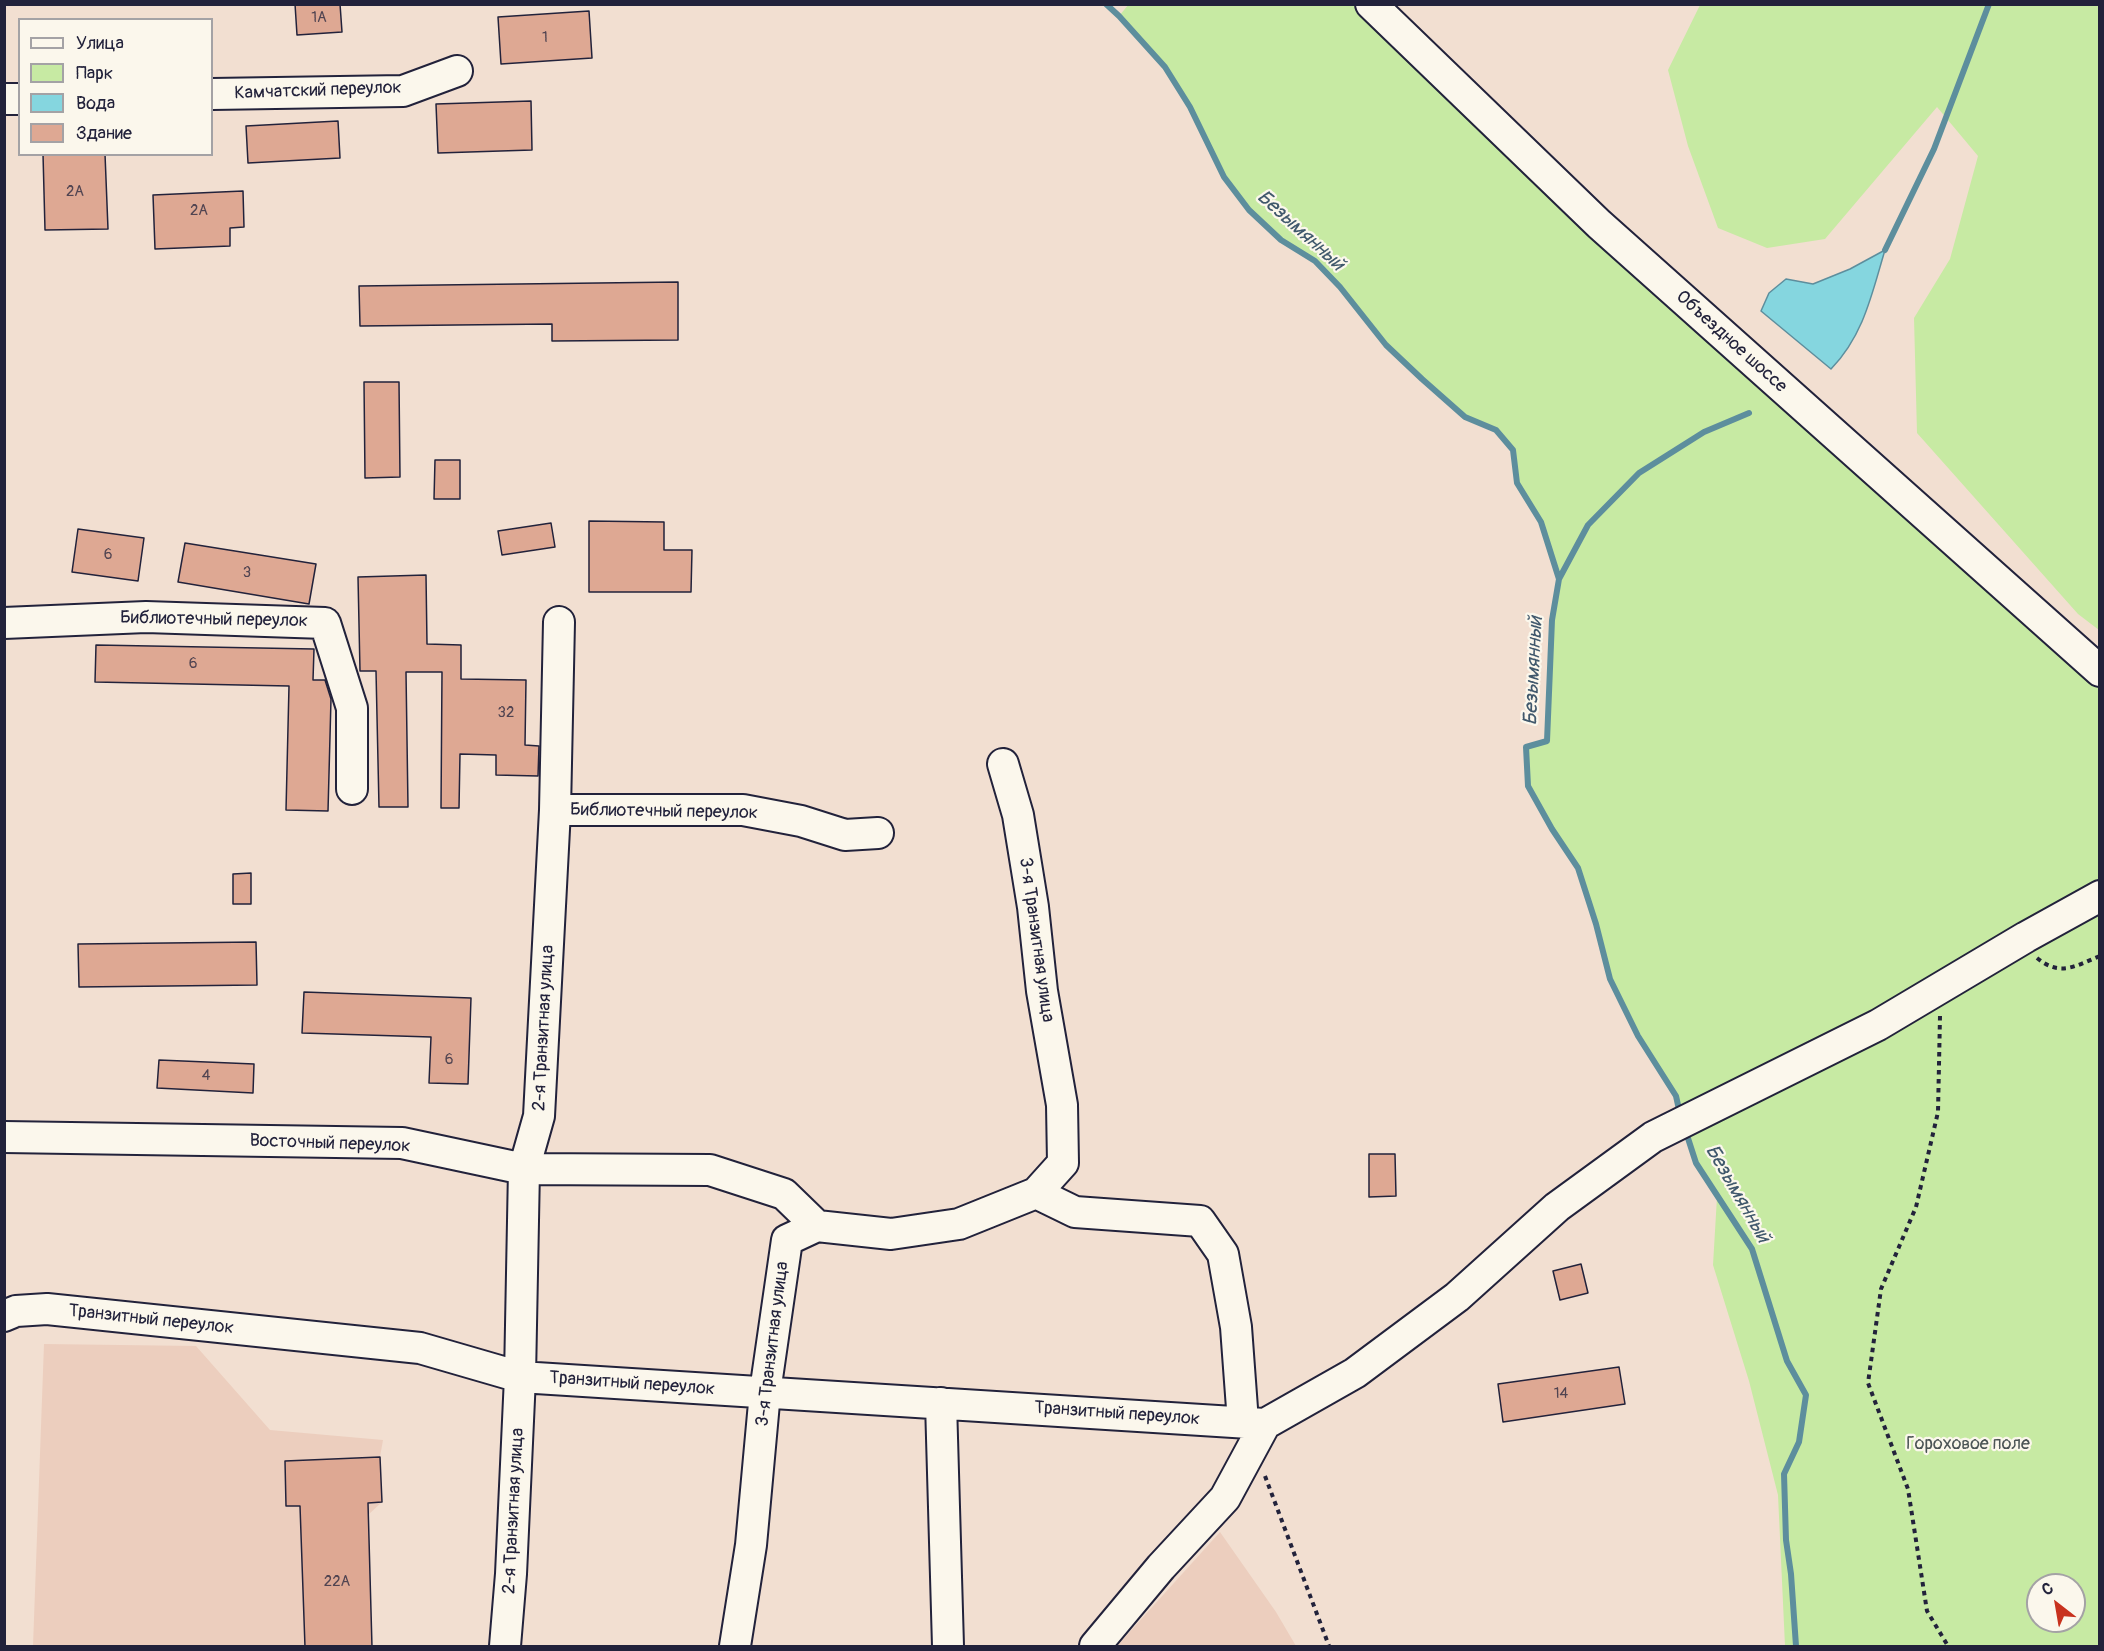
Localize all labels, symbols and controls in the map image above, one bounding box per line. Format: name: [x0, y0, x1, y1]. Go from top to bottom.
house number: 1А: [311, 9, 327, 27]
legend: [18, 18, 213, 156]
house number: 1: [542, 29, 548, 47]
text: Улица: [76, 32, 124, 55]
text: Парк: [76, 62, 113, 85]
street label: Камчатский переулок: [234, 77, 402, 105]
text: Вода: [76, 92, 115, 115]
text: Здание: [76, 122, 132, 145]
house number: 2А: [66, 183, 84, 201]
water label: Безымянный: [1251, 185, 1349, 277]
house number: 2А: [190, 202, 208, 220]
street label: Объездное шоссе: [1671, 286, 1791, 398]
house number: 6: [104, 546, 112, 564]
house number: 3: [243, 564, 251, 582]
street label: Библиотечный переулок: [120, 608, 308, 632]
water label: Безымянный: [1519, 616, 1549, 726]
house number: 6: [189, 655, 197, 673]
house number: 32: [498, 704, 514, 722]
street label: Библиотечный переулок: [570, 800, 758, 824]
street label: 3-я Транзитная улица: [1014, 856, 1058, 1024]
street label: 2-я Транзитная улица: [529, 944, 559, 1112]
house number: 6: [445, 1051, 453, 1069]
house number: 4: [202, 1067, 210, 1085]
street label: Восточный переулок: [249, 1130, 411, 1158]
water label: Безымянный: [1699, 1141, 1775, 1247]
street label: 3-я Транзитная улица: [752, 1260, 794, 1428]
street label: Транзитный переулок: [67, 1301, 235, 1339]
street label: Транзитный переулок: [548, 1367, 716, 1401]
house number: 14: [1554, 1385, 1568, 1403]
street label: Транзитный переулок: [1033, 1397, 1201, 1431]
street label: 2-я Транзитная улица: [499, 1427, 529, 1595]
park label: Гороховое поле: [1906, 1433, 2030, 1455]
house number: 22А: [324, 1573, 350, 1591]
north arrow: [2026, 1573, 2086, 1633]
text: С: [2038, 1578, 2057, 1600]

